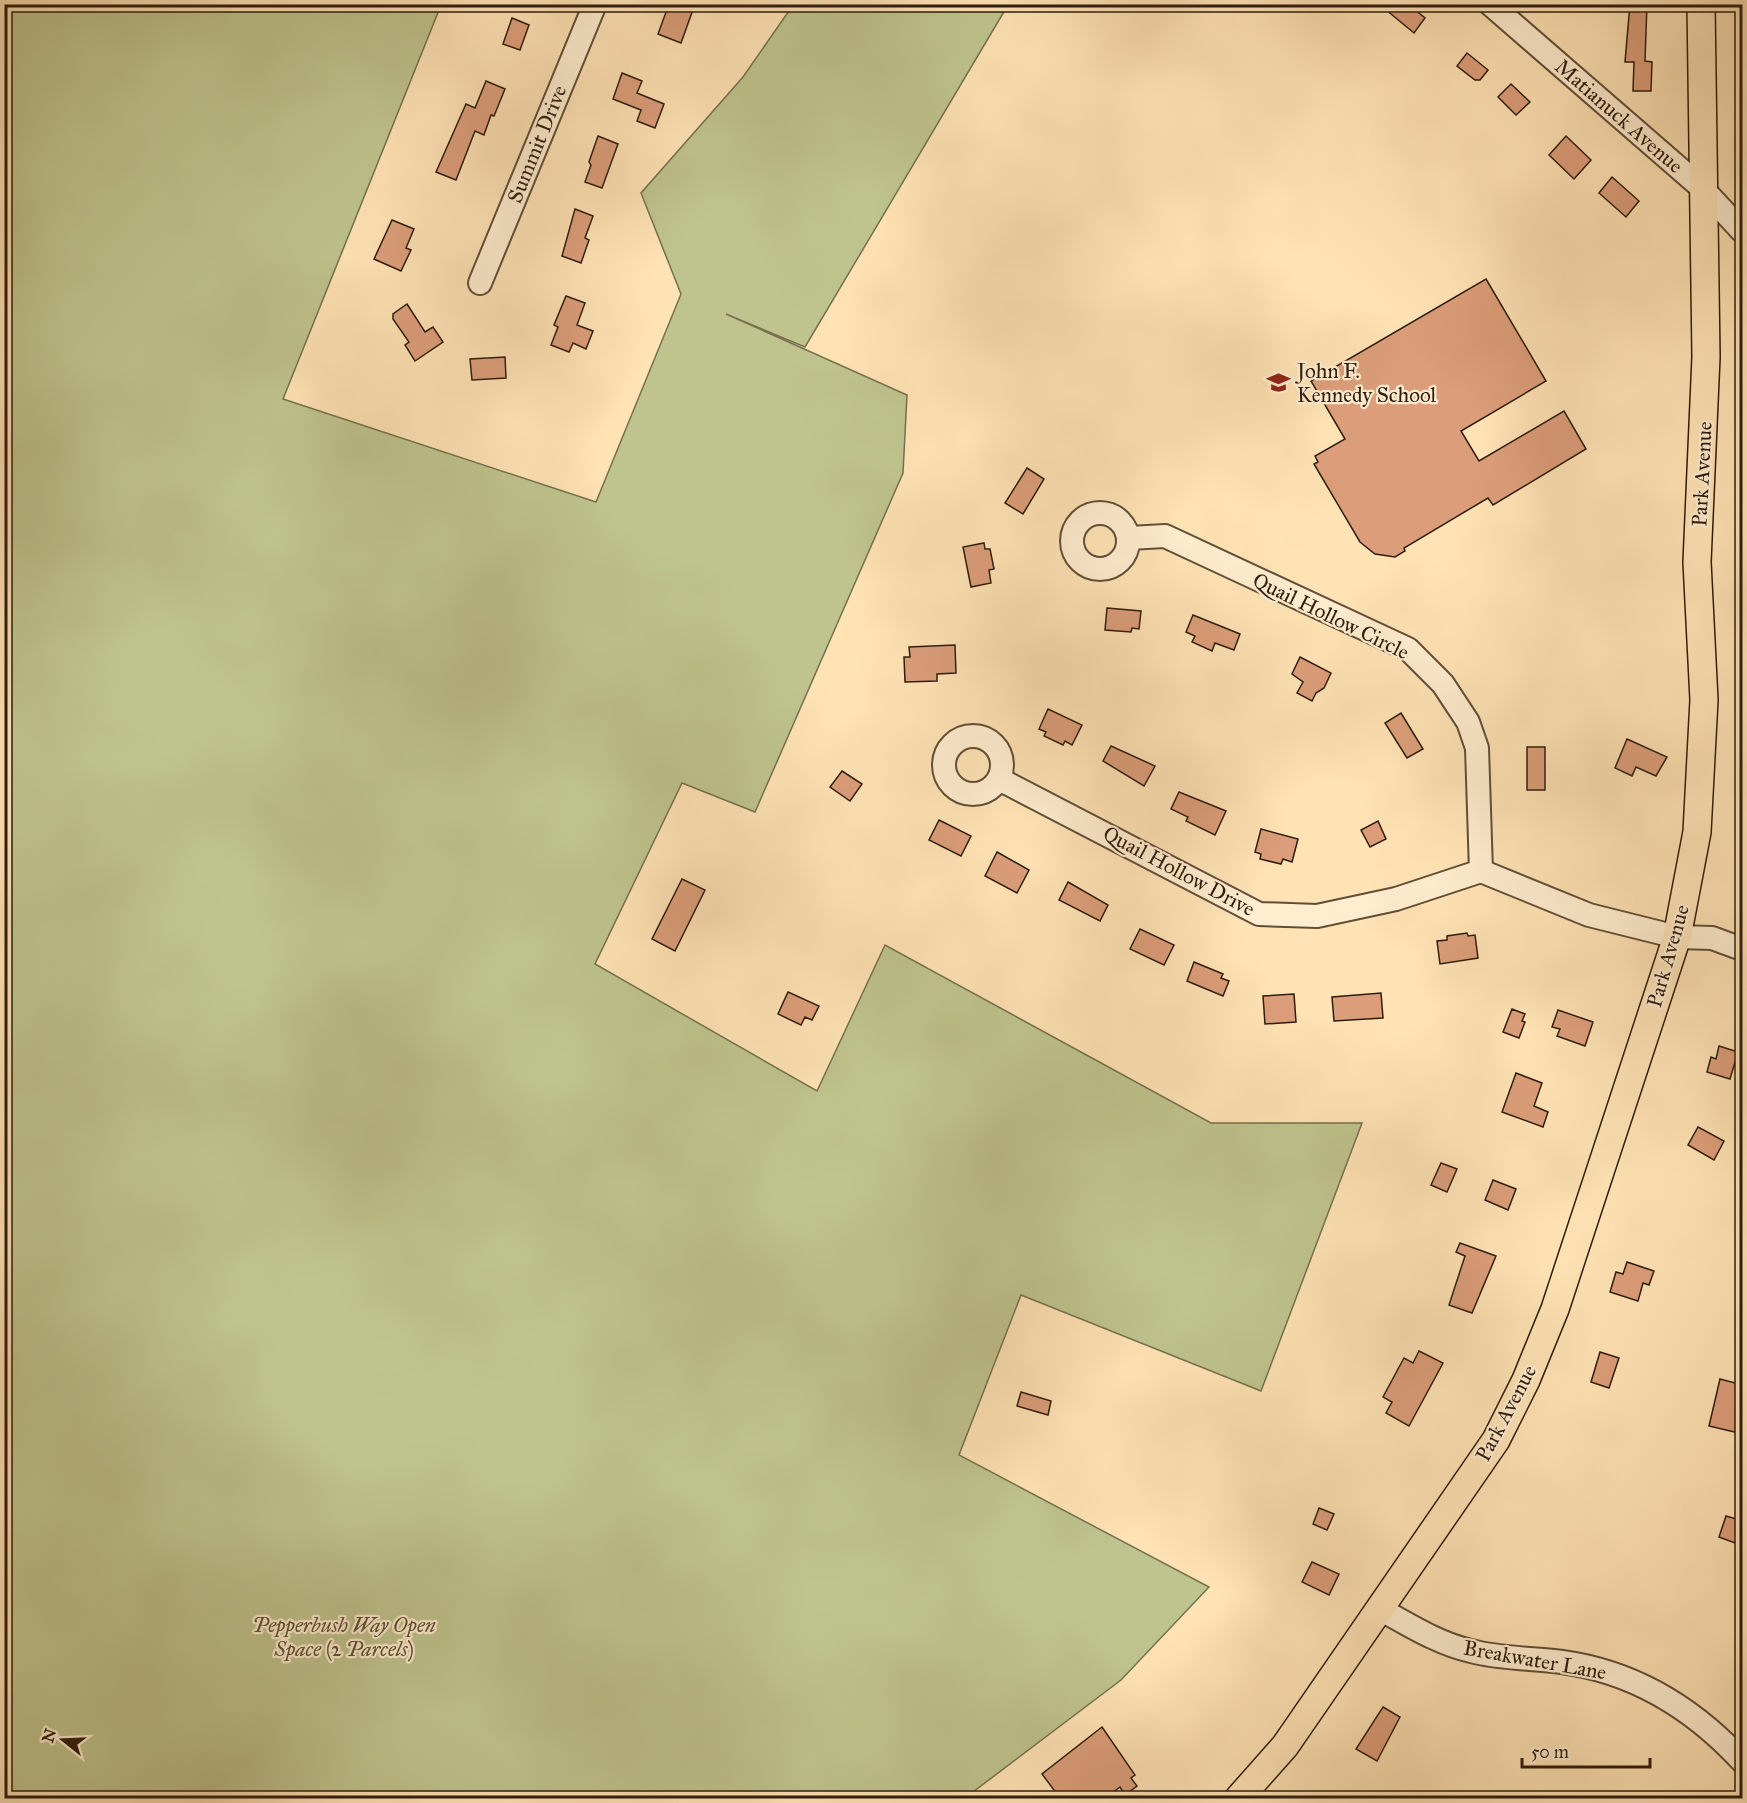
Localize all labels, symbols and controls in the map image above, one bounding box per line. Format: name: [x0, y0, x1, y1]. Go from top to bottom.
street label: Matianuck Avenue: [1550, 53, 1689, 179]
street label: Summit Drive: [502, 81, 573, 207]
place label: John F. Kennedy School: [1295, 358, 1437, 408]
school or university icon: John F. Kennedy School: [1266, 370, 1292, 396]
street label: Park Avenue: [1686, 420, 1718, 527]
street label: Quail Hollow Circle: [1249, 567, 1414, 665]
street label: Quail Hollow Drive: [1099, 820, 1260, 922]
street label: Park Avenue: [1641, 901, 1695, 1010]
street label: Park Avenue: [1470, 1360, 1542, 1466]
park label: Pepperbush Way Open Space (2 Parcels): [252, 1612, 436, 1662]
street label: Breakwater Lane: [1462, 1635, 1609, 1685]
north arrow: [33, 1710, 93, 1770]
text: N: [38, 1726, 60, 1745]
scale bar: [1522, 1731, 1650, 1769]
text: 50 m: [1531, 1741, 1569, 1763]

